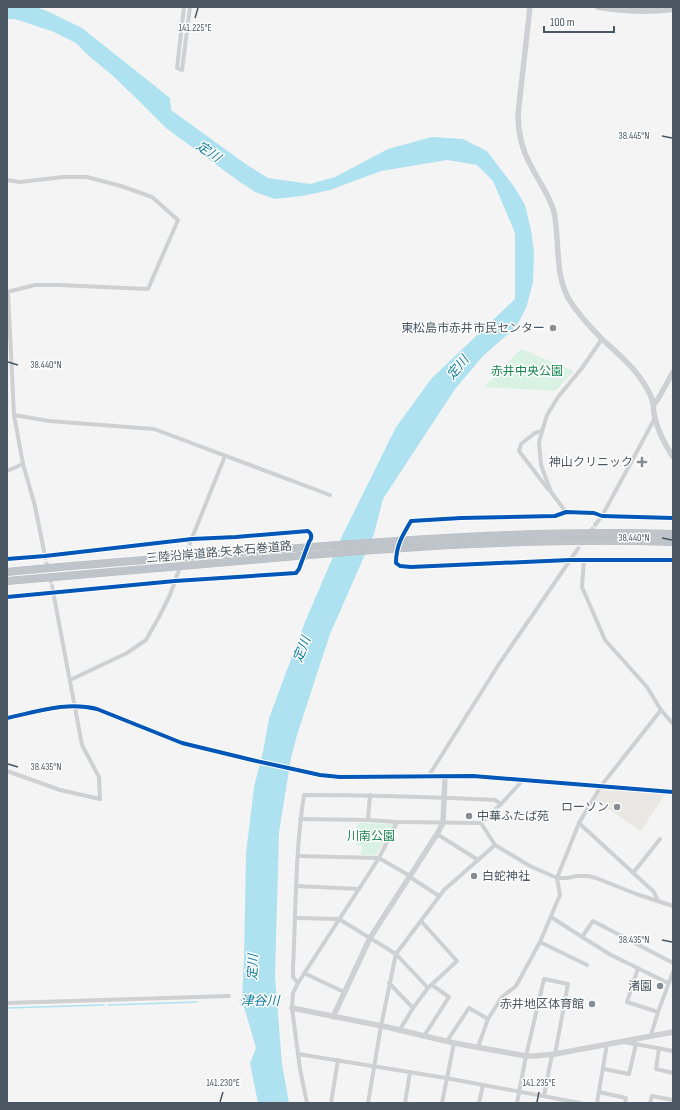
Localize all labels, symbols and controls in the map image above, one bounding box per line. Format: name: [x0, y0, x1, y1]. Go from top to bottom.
scale bar: [544, 8, 614, 34]
text: 100 m: [550, 15, 575, 30]
text: 141.225°E: [178, 22, 212, 34]
text: 38.445°N: [619, 130, 649, 142]
water label: 定川: [193, 138, 225, 167]
place label: 東松島市赤井市民センター: [401, 321, 545, 336]
marker: 東松島市赤井市民センター: [548, 323, 558, 333]
water label: 定川: [443, 351, 473, 383]
text: 38.440°N: [30, 359, 62, 371]
park label: 赤井中央公園: [491, 364, 563, 379]
place label: 神山クリニック: [549, 455, 633, 470]
marker: 神山クリニック: [636, 456, 648, 468]
text: 38.440°N: [618, 532, 650, 544]
street label: 三陸沿岸道路;矢本石巻道路: [145, 539, 293, 566]
water label: 定川: [290, 632, 315, 664]
text: 38.435°N: [31, 761, 61, 773]
place label: ローソン: [561, 800, 609, 815]
marker: ローソン: [612, 802, 622, 812]
place label: 中華ふたば苑: [477, 809, 549, 824]
marker: 中華ふたば苑: [464, 811, 474, 821]
park label: 川南公園: [347, 829, 395, 844]
place label: 白蛇神社: [482, 869, 530, 884]
marker: 白蛇神社: [469, 871, 479, 881]
text: 38.435°N: [619, 934, 649, 946]
water label: 定川: [245, 952, 262, 980]
place label: 渚園: [628, 979, 652, 994]
marker: 渚園: [655, 981, 665, 991]
water label: 津谷川: [240, 993, 281, 1009]
place label: 赤井地区体育館: [500, 997, 584, 1012]
marker: 赤井地区体育館: [587, 999, 597, 1009]
text: 141.230°E: [206, 1077, 240, 1089]
text: 141.235°E: [522, 1077, 556, 1089]

